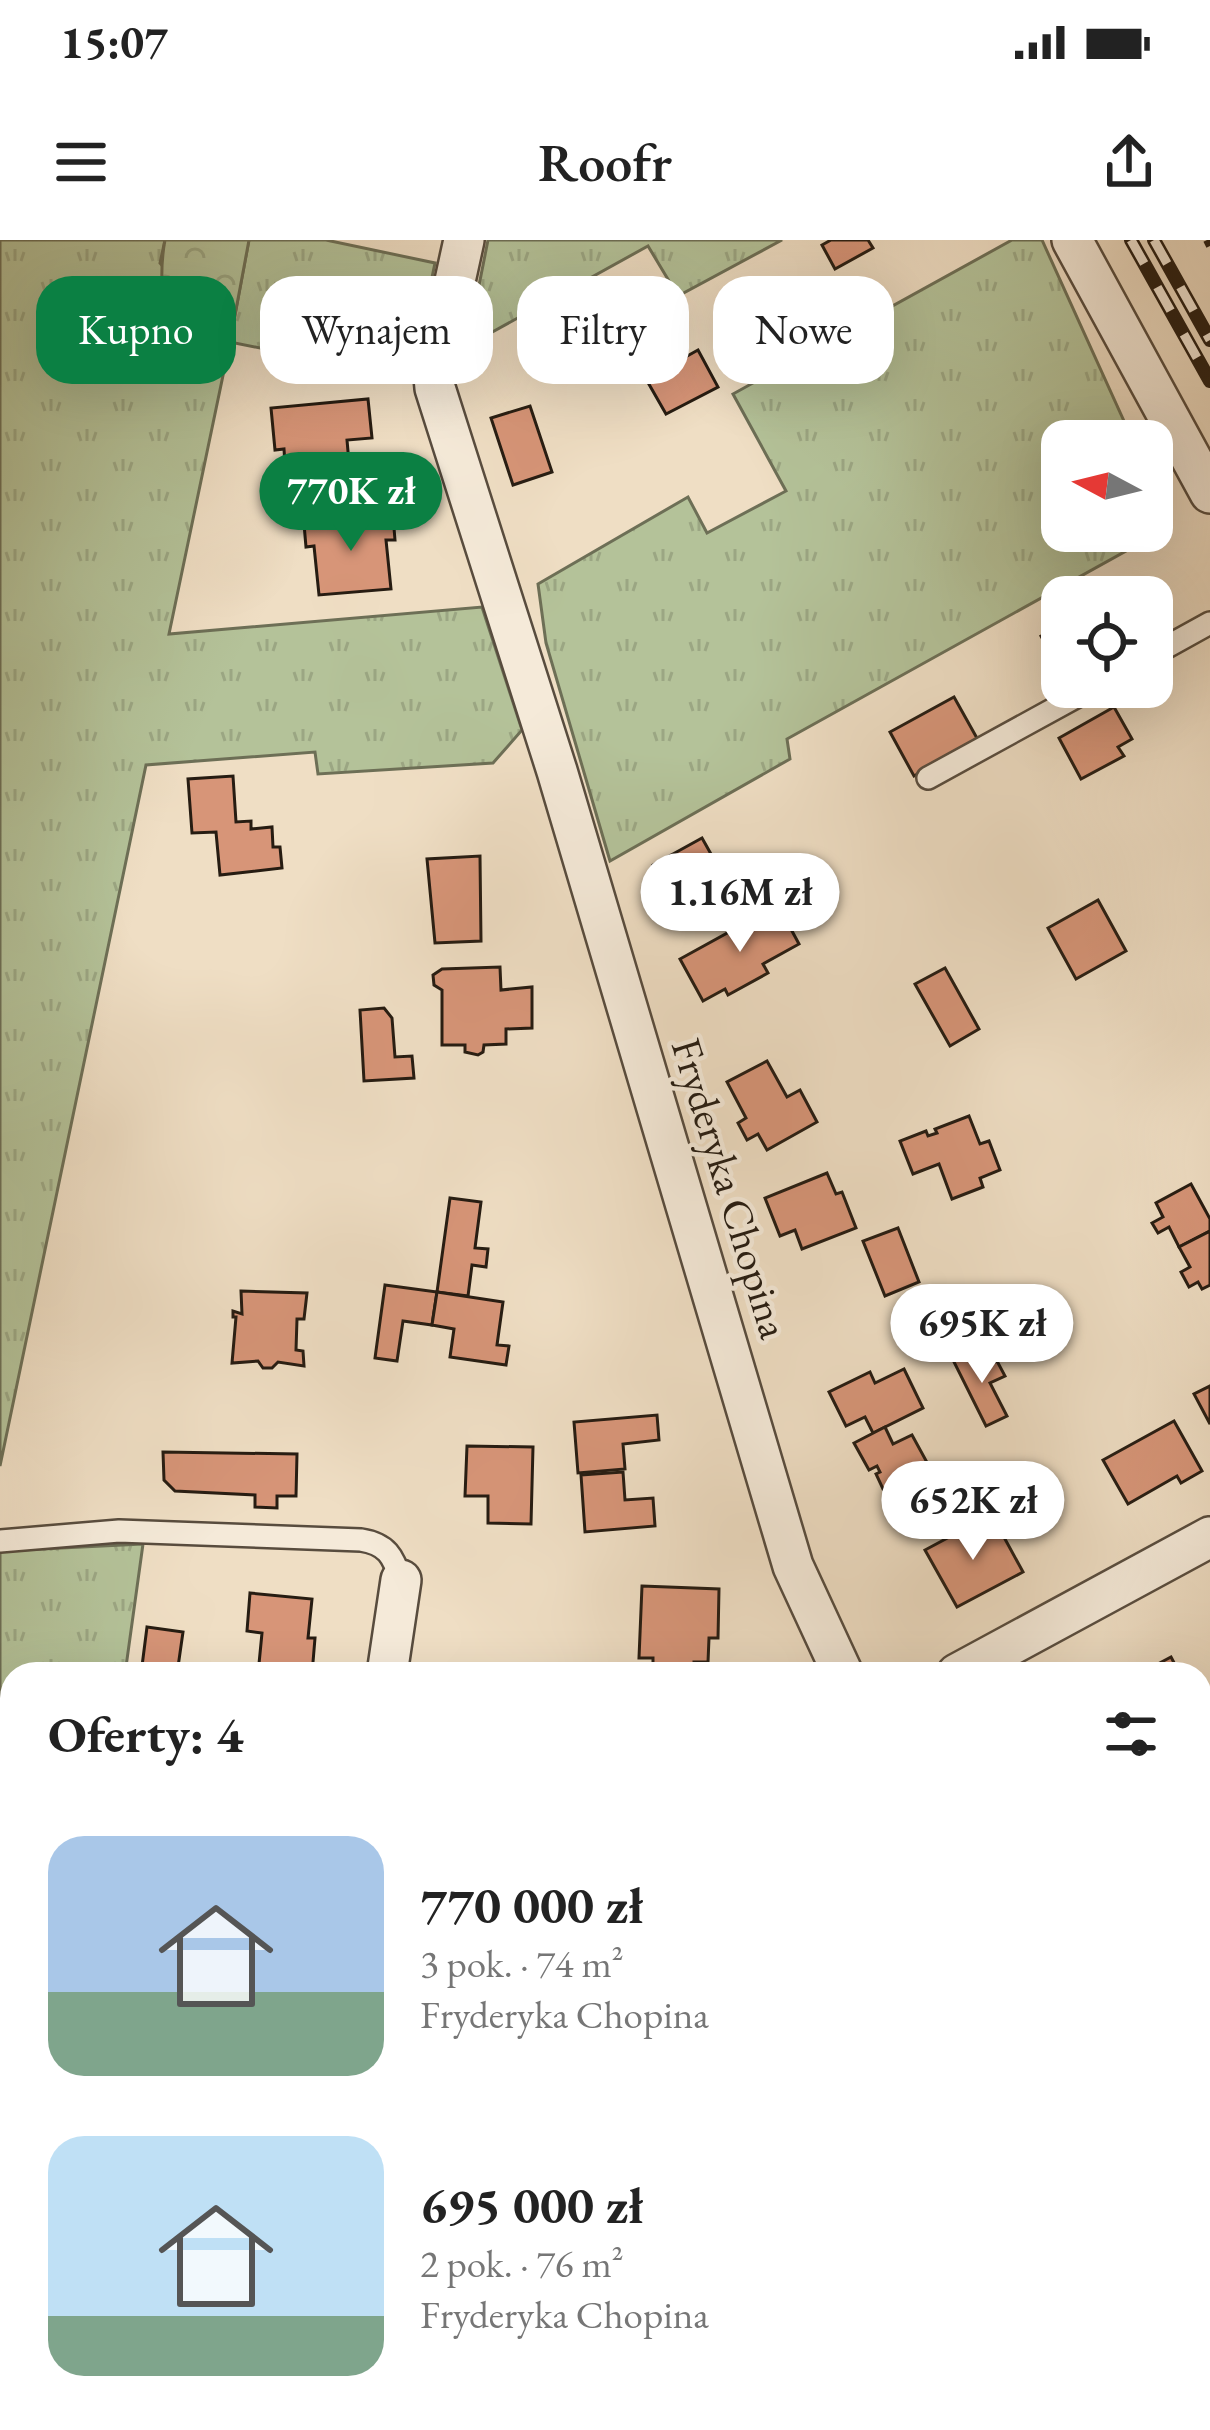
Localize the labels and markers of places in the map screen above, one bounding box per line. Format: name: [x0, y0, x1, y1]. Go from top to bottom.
pin: 770K zł: [240, 452, 462, 554]
pin: 1.16M zł: [616, 853, 864, 955]
pin: 695K zł: [871, 1284, 1093, 1386]
pin: 652K zł: [862, 1461, 1084, 1563]

